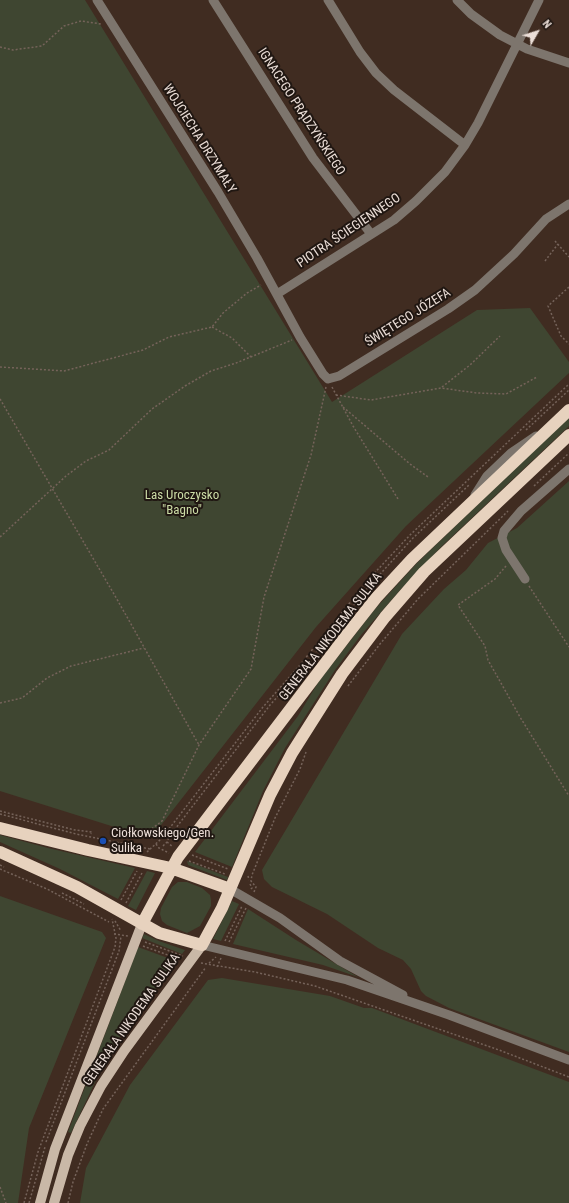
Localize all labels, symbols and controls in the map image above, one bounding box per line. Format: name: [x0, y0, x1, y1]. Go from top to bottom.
north arrow: [517, 12, 557, 52]
text: N: [540, 17, 554, 31]
street label: IGNACEGO PRĄDZYŃSKIEGO: [254, 46, 348, 178]
street label: WOJCIECHA DRZYMAŁY: [159, 82, 239, 196]
street label: PIOTRA ŚCIEGIENNEGO: [294, 191, 404, 271]
street label: ŚWIĘTEGO JÓZEFA: [362, 285, 454, 351]
park label: Las Uroczysko "Bagno": [145, 488, 219, 519]
street label: GENERAŁA NIKODEMA SULIKA: [276, 570, 386, 704]
place label: Ciołkowskiego/Gen. Sulika: [111, 826, 214, 857]
marker: Ciołkowskiego/Gen. Sulika: [98, 836, 108, 846]
street label: GENERAŁA NIKODEMA SULIKA: [80, 951, 184, 1089]

